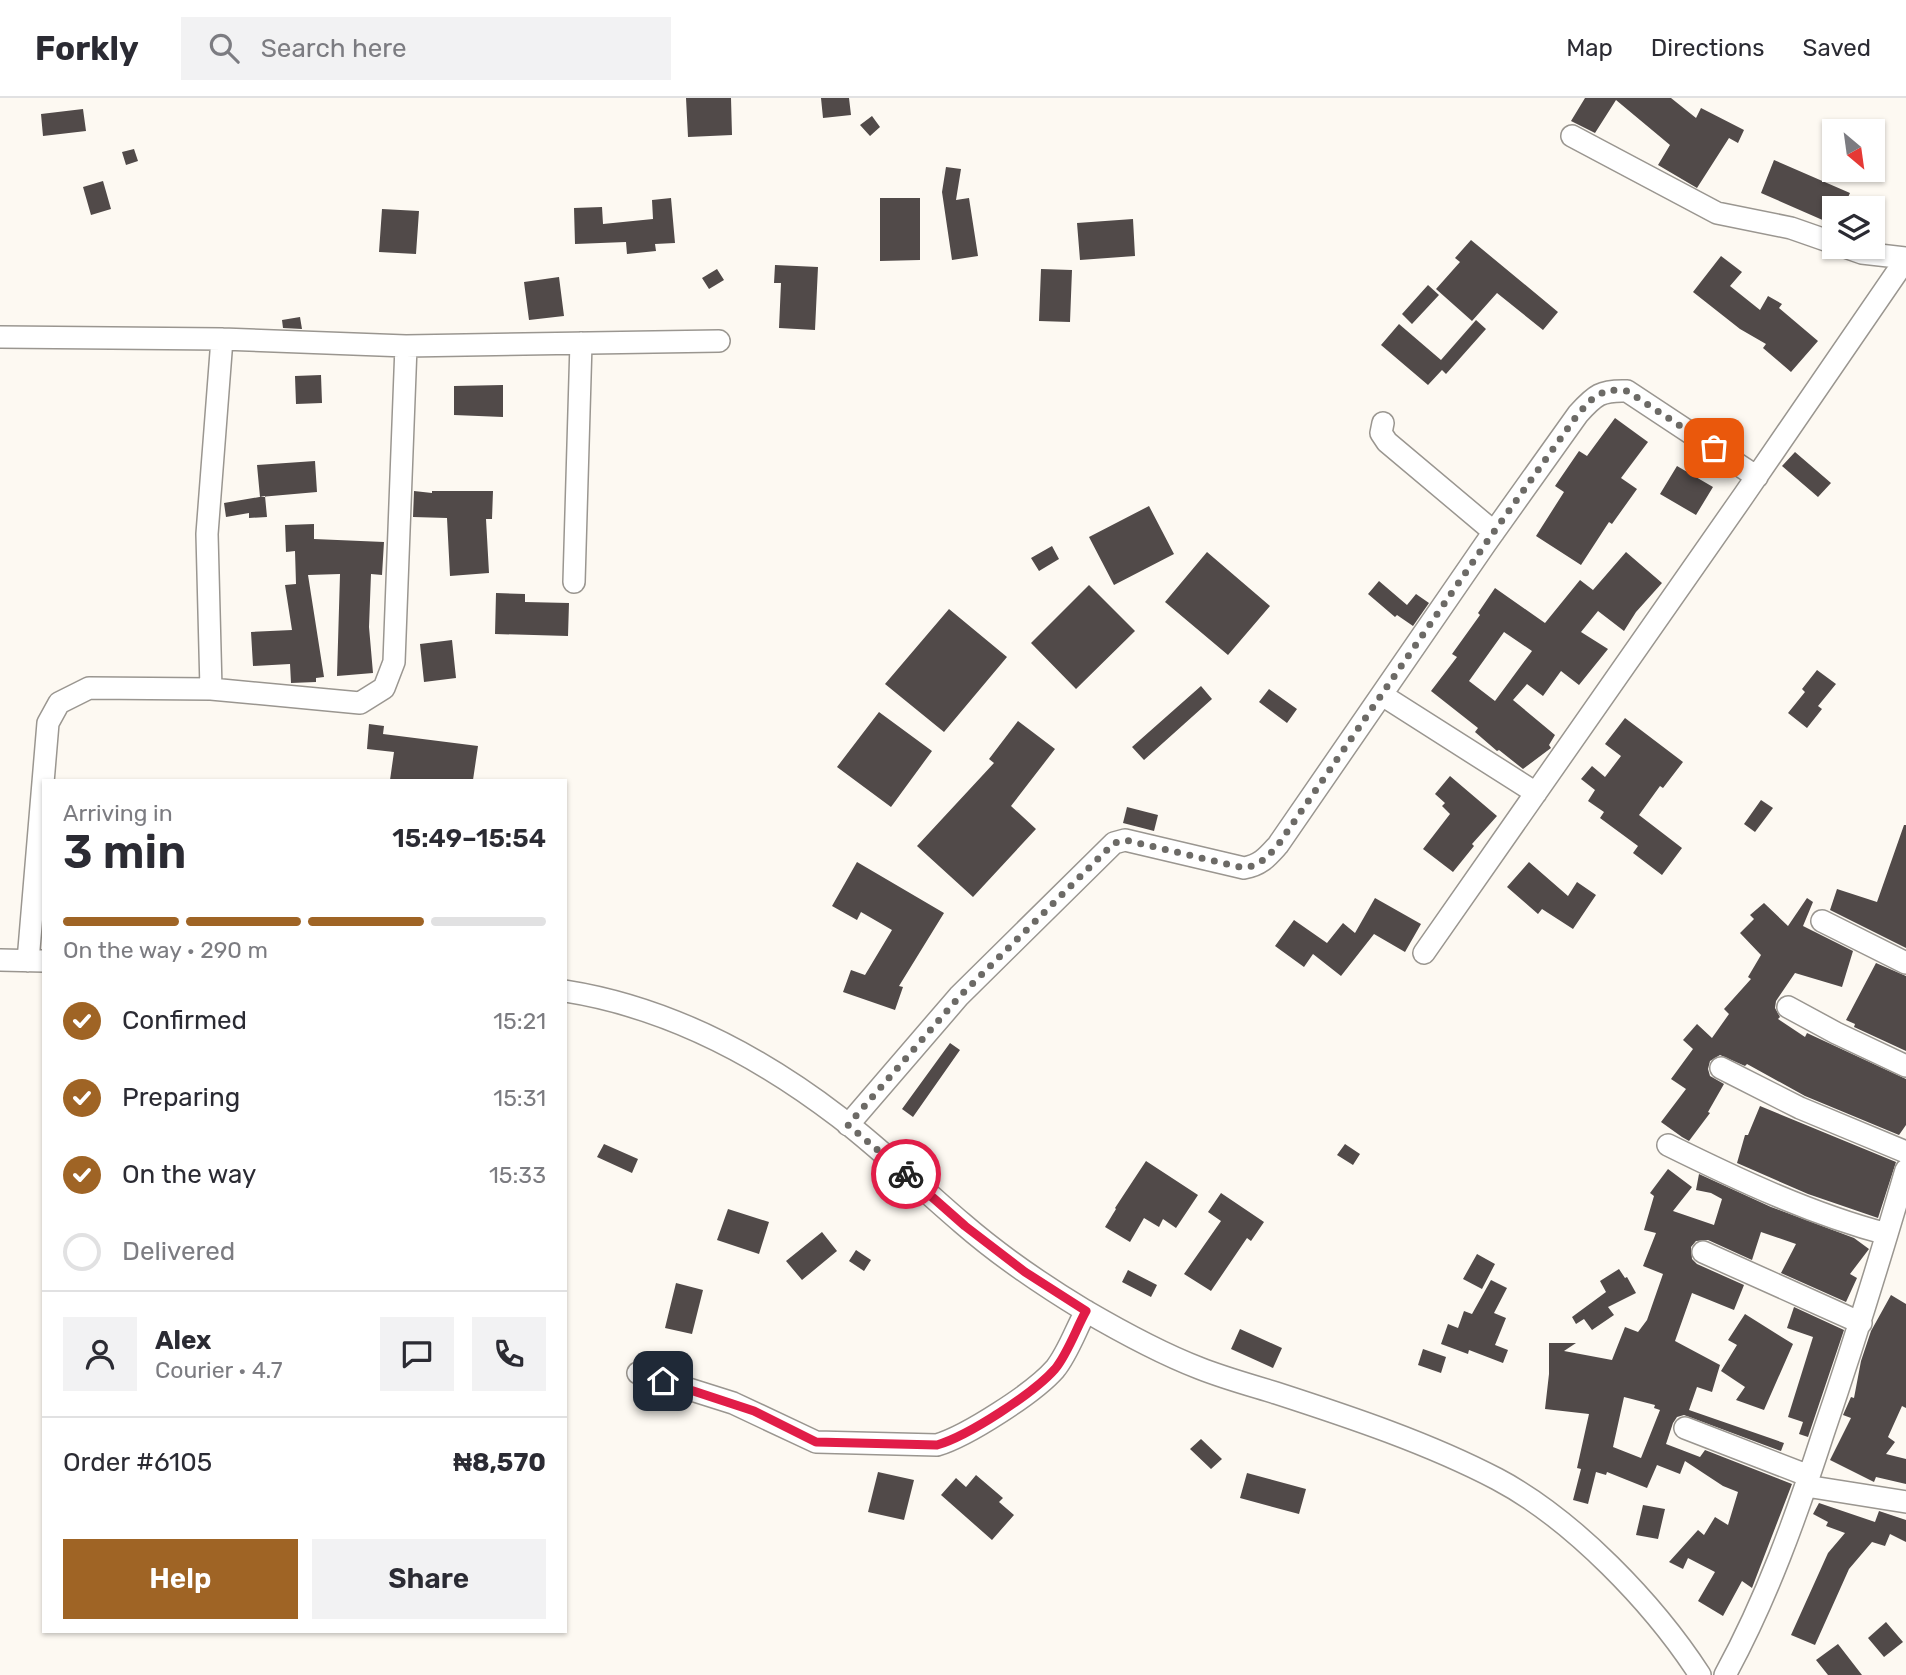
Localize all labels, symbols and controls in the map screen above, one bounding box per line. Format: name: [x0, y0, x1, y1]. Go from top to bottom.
search box: [181, 17, 671, 80]
text: Forkly: [35, 29, 139, 68]
icon: search: [205, 29, 243, 67]
text: Search here: [261, 33, 407, 64]
text: Map: [1566, 34, 1613, 62]
text: Directions: [1651, 34, 1764, 62]
text: Saved: [1802, 34, 1871, 62]
north arrow: [1822, 119, 1885, 182]
map controls: [1822, 119, 1885, 259]
button: layers: [1822, 196, 1885, 259]
pin: [1684, 418, 1744, 478]
icon: bag: [1695, 429, 1733, 467]
text: Arriving in: [63, 799, 173, 827]
text: 15:49–15:54: [392, 823, 546, 854]
text: 3 min: [63, 825, 186, 880]
text: On the way · 290 m: [63, 936, 268, 964]
icon: check: [63, 1002, 101, 1040]
text: Confirmed: [122, 1005, 247, 1036]
text: 15:21: [493, 1007, 546, 1035]
icon: check: [63, 1079, 101, 1117]
text: Preparing: [122, 1082, 240, 1113]
text: 15:31: [493, 1084, 546, 1112]
courier: [871, 1139, 941, 1209]
icon: bike: [887, 1155, 925, 1193]
icon: check: [63, 1156, 101, 1194]
text: On the way: [122, 1159, 256, 1190]
text: 15:33: [489, 1161, 546, 1189]
text: Delivered: [122, 1236, 235, 1267]
button: person: [63, 1317, 137, 1391]
button: chat: [380, 1317, 454, 1391]
button: phone: [472, 1317, 546, 1391]
text: Alex: [155, 1325, 211, 1356]
pin: [633, 1351, 693, 1411]
text: Courier · 4.7: [155, 1356, 282, 1384]
icon: home: [644, 1362, 682, 1400]
text: Order #6105: [63, 1447, 212, 1478]
text: ₦8,570: [453, 1447, 546, 1478]
button: Help: [63, 1539, 298, 1619]
button: Share: [312, 1539, 546, 1619]

